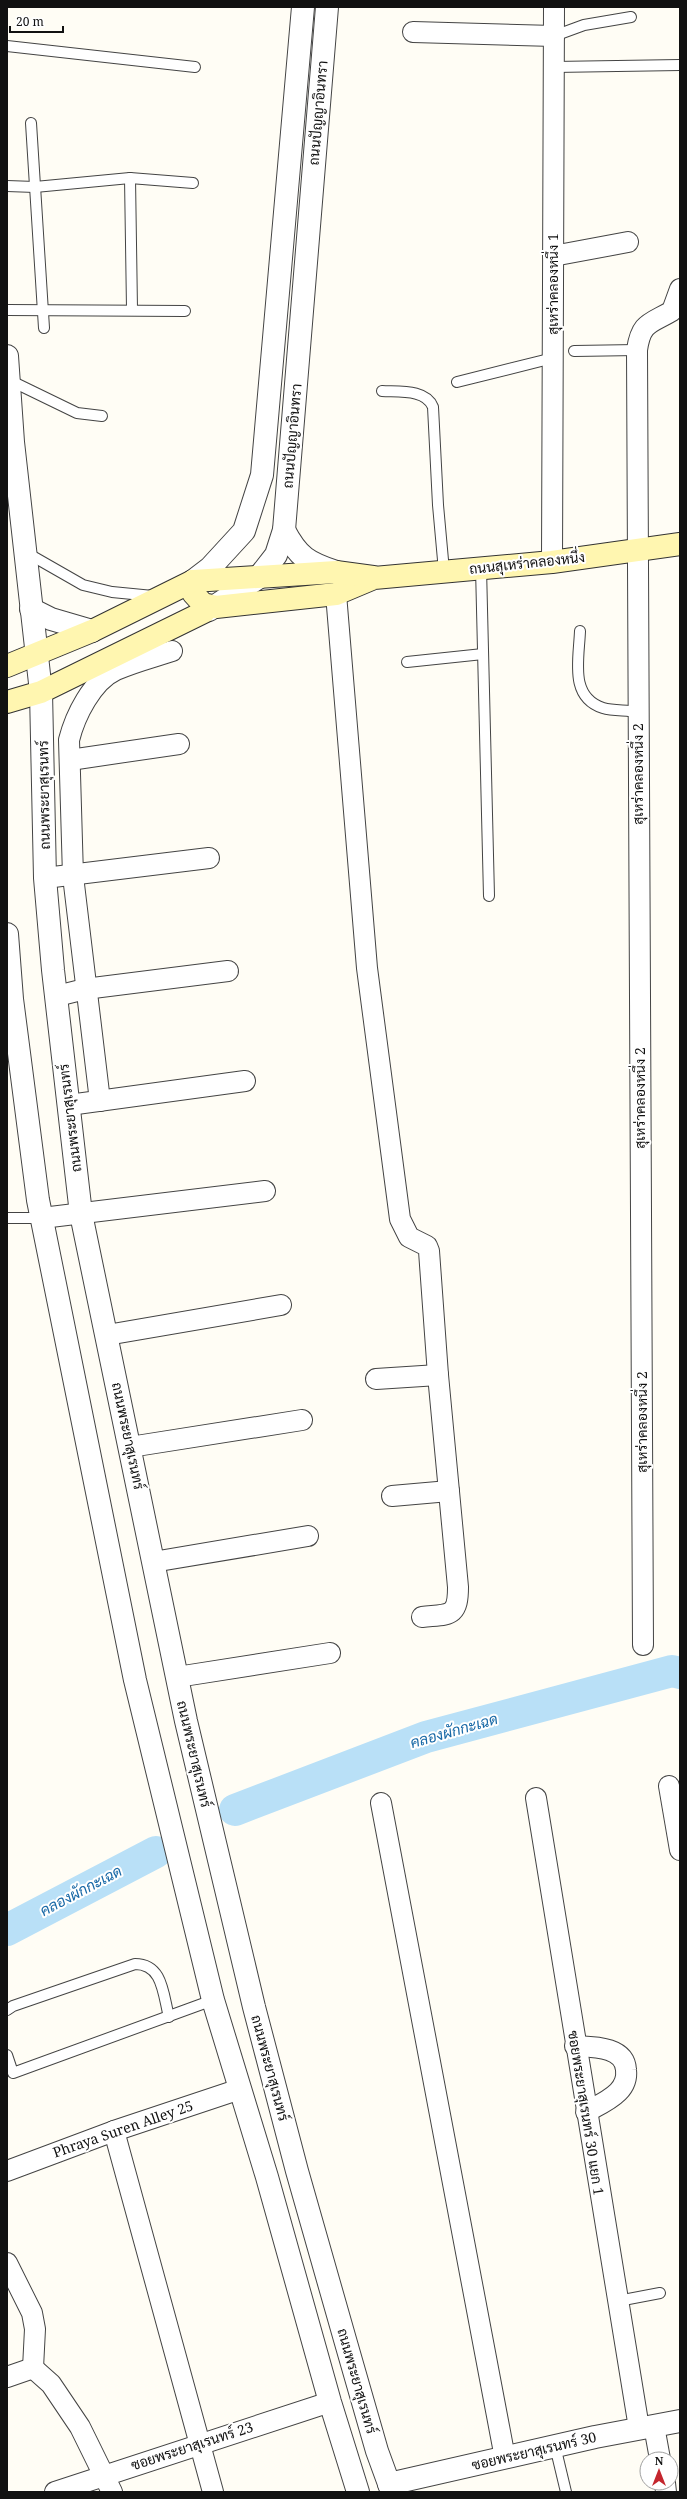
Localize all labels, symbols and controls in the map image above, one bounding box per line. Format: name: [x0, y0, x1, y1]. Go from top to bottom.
scale bar: [10, 8, 63, 34]
text: 20 m: [16, 13, 44, 30]
street label: ถนนปัญญาอินทรา: [303, 60, 332, 166]
street label: สุเหร่าคลองหนึ่ง 1: [541, 233, 563, 335]
street label: ถนนปัญญาอินทรา: [277, 383, 306, 489]
street label: ถนนสุเหร่าคลองหนึ่ง: [468, 545, 586, 579]
street label: สุเหร่าคลองหนึ่ง 2: [626, 723, 648, 825]
street label: ถนนพระยาสุเรนทร์: [33, 740, 55, 850]
street label: สุเหร่าคลองหนึ่ง 2: [628, 1047, 650, 1149]
street label: ถนนพระยาสุเรนทร์: [53, 1062, 87, 1173]
street label: สุเหร่าคลองหนึ่ง 2: [630, 1371, 652, 1473]
street label: ถนนพระยาสุเรนทร์: [107, 1380, 149, 1492]
street label: ถนนพระยาสุเรนทร์: [172, 1699, 216, 1810]
water label: คลองผักกะเฉด: [408, 1708, 500, 1752]
water label: คลองผักกะเฉด: [36, 1860, 125, 1920]
street label: ถนนพระยาสุเรนทร์: [246, 2013, 294, 2124]
street label: ซอยพระยาสุเรนทร์ 30 แยก 1: [563, 2029, 609, 2197]
street label: Phraya Suren Alley 25: [50, 2096, 196, 2161]
street label: ถนนพระยาสุเรนทร์: [332, 2326, 382, 2436]
street label: ซอยพระยาสุเรนทร์ 23: [128, 2417, 256, 2475]
street label: ซอยพระยาสุเรนทร์ 30: [470, 2427, 598, 2475]
north arrow: [639, 2451, 679, 2491]
text: N: [655, 2453, 664, 2468]

